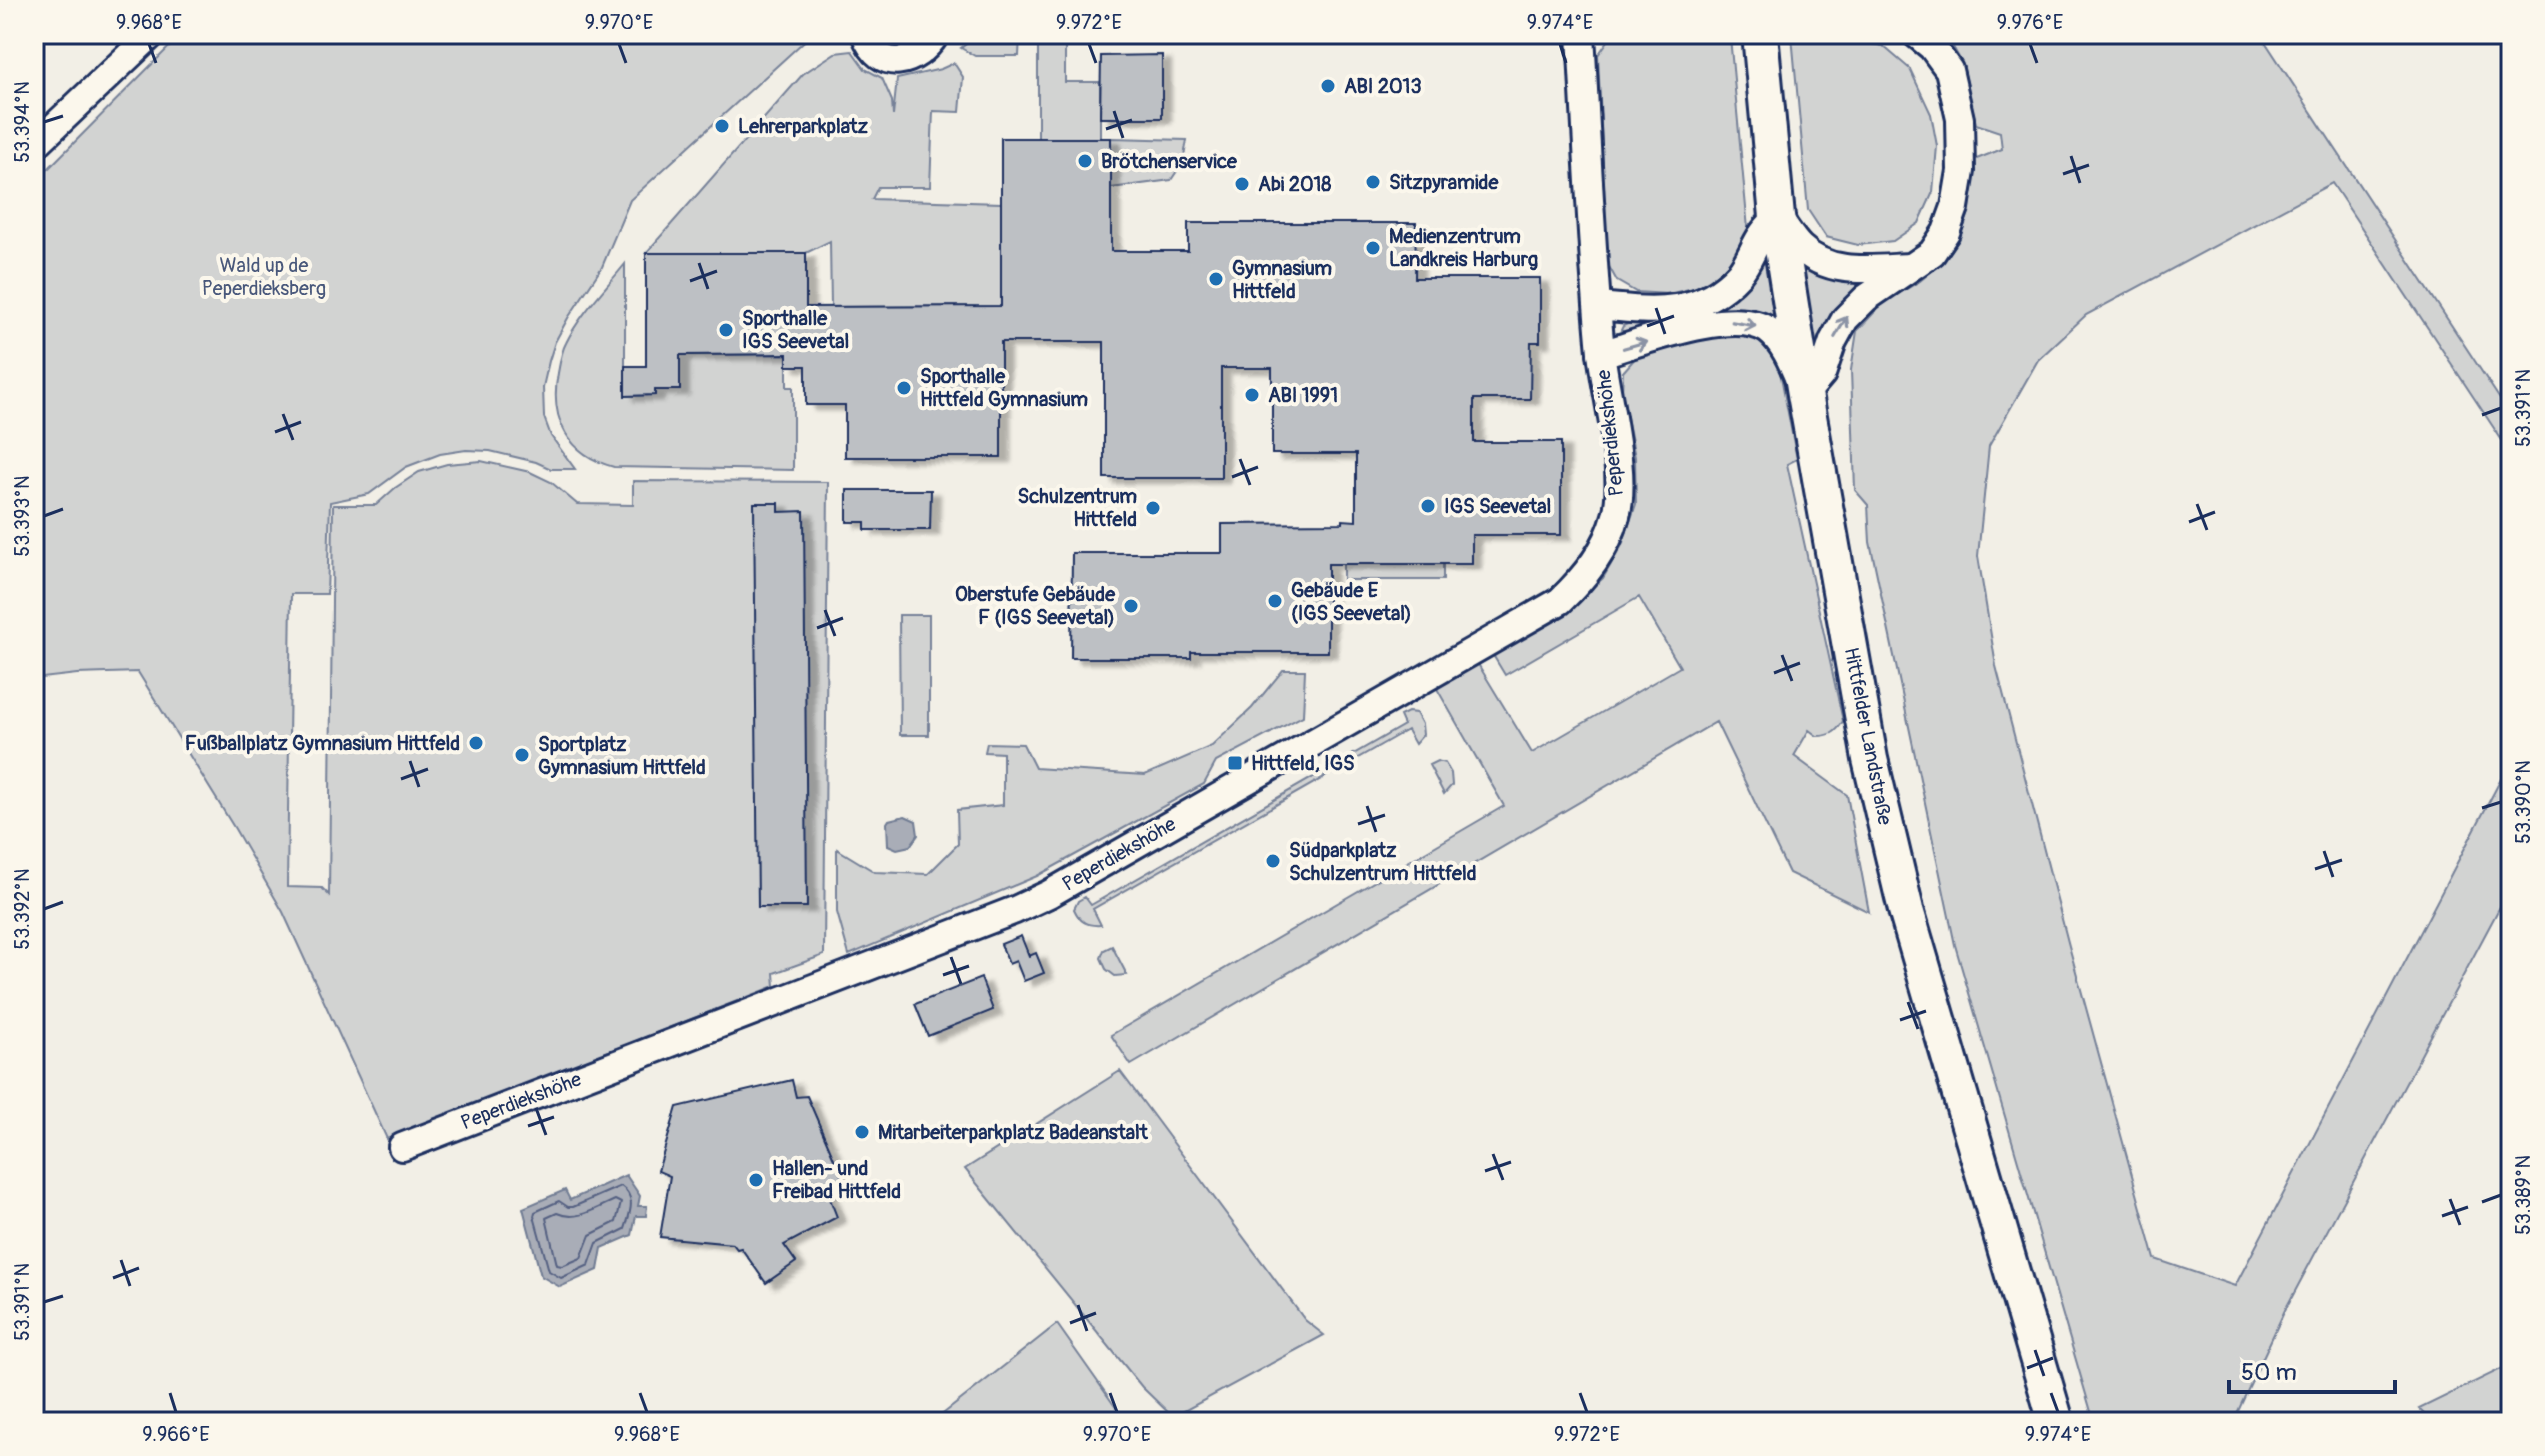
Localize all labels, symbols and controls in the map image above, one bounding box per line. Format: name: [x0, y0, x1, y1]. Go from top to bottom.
text: 9.968°E: [116, 10, 182, 35]
text: 9.970°E: [585, 10, 653, 35]
text: 9.972°E: [1056, 10, 1122, 35]
text: 9.974°E: [1527, 10, 1593, 35]
text: 9.976°E: [1997, 10, 2063, 35]
place label: ABI 2013: [1344, 74, 1422, 99]
marker: ABI 2013: [1319, 77, 1337, 95]
text: 53.394°N: [10, 81, 35, 163]
place label: Lehrerparkplatz: [738, 114, 868, 139]
marker: Lehrerparkplatz: [713, 117, 731, 135]
place label: Brötchenservice: [1101, 149, 1238, 174]
marker: Brötchenservice: [1076, 152, 1094, 170]
place label: Sitzpyramide: [1389, 170, 1499, 195]
place label: Abi 2018: [1258, 172, 1331, 197]
marker: Sitzpyramide: [1364, 173, 1382, 191]
marker: Abi 2018: [1233, 175, 1251, 193]
place label: Medienzentrum Landkreis Harburg: [1389, 224, 1538, 272]
marker: Medienzentrum Landkreis Harburg: [1364, 239, 1382, 257]
park label: Wald up de Peperdieksberg: [202, 253, 326, 301]
place label: Gymnasium Hittfeld: [1232, 256, 1332, 304]
marker: Gymnasium Hittfeld: [1207, 270, 1225, 288]
place label: Sporthalle IGS Seevetal: [742, 306, 849, 354]
one-way arrow: [1834, 316, 1850, 339]
one-way arrow: [1730, 318, 1756, 333]
marker: Sporthalle IGS Seevetal: [717, 321, 735, 339]
one-way arrow: [1621, 336, 1647, 351]
place label: Sporthalle Hittfeld Gymnasium: [920, 364, 1088, 412]
street label: Peperdiekshöhe: [1591, 368, 1629, 497]
text: 53.391°N: [2511, 369, 2536, 447]
marker: Sporthalle Hittfeld Gymnasium: [895, 379, 913, 397]
place label: ABI 1991: [1268, 383, 1338, 408]
marker: ABI 1991: [1243, 386, 1261, 404]
text: 53.393°N: [10, 475, 35, 557]
place label: Schulzentrum Hittfeld: [1018, 484, 1137, 532]
place label: IGS Seevetal: [1444, 494, 1551, 519]
marker: IGS Seevetal: [1419, 497, 1437, 515]
marker: Schulzentrum Hittfeld: [1144, 499, 1162, 517]
place label: Gebäude E (IGS Seevetal): [1291, 578, 1412, 626]
place label: Oberstufe Gebäude F (IGS Seevetal): [955, 582, 1116, 630]
marker: Gebäude E (IGS Seevetal): [1266, 592, 1284, 610]
marker: Oberstufe Gebäude F (IGS Seevetal): [1122, 597, 1140, 615]
street label: Hittfelder Landstraße: [1839, 645, 1898, 827]
place label: Fußballplatz Gymnasium Hittfeld: [185, 731, 460, 756]
place label: Sportplatz Gymnasium Hittfeld: [538, 732, 706, 780]
marker: Fußballplatz Gymnasium Hittfeld: [467, 734, 485, 752]
marker: Sportplatz Gymnasium Hittfeld: [513, 746, 531, 764]
place label: Hittfeld, IGS: [1251, 751, 1355, 776]
marker: Hittfeld, IGS: [1226, 754, 1244, 772]
text: 53.390°N: [2511, 760, 2536, 844]
street label: Peperdiekshöhe: [1058, 811, 1180, 897]
place label: Südparkplatz Schulzentrum Hittfeld: [1289, 838, 1476, 886]
marker: Südparkplatz Schulzentrum Hittfeld: [1264, 852, 1282, 870]
text: 53.392°N: [10, 868, 35, 950]
street label: Peperdiekshöhe: [457, 1067, 585, 1135]
place label: Mitarbeiterparkplatz Badeanstalt: [878, 1120, 1149, 1145]
marker: Mitarbeiterparkplatz Badeanstalt: [853, 1123, 871, 1141]
text: 53.389°N: [2511, 1155, 2536, 1235]
place label: Hallen- und Freibad Hittfeld: [772, 1156, 901, 1204]
marker: Hallen- und Freibad Hittfeld: [747, 1171, 765, 1189]
text: 53.391°N: [10, 1263, 35, 1341]
scale bar: [2229, 1344, 2395, 1394]
text: 50 m: [2241, 1358, 2297, 1387]
text: 9.966°E: [142, 1422, 210, 1447]
text: 9.968°E: [614, 1422, 680, 1447]
text: 9.970°E: [1083, 1422, 1151, 1447]
text: 9.972°E: [1554, 1422, 1620, 1447]
text: 9.974°E: [2025, 1422, 2091, 1447]

